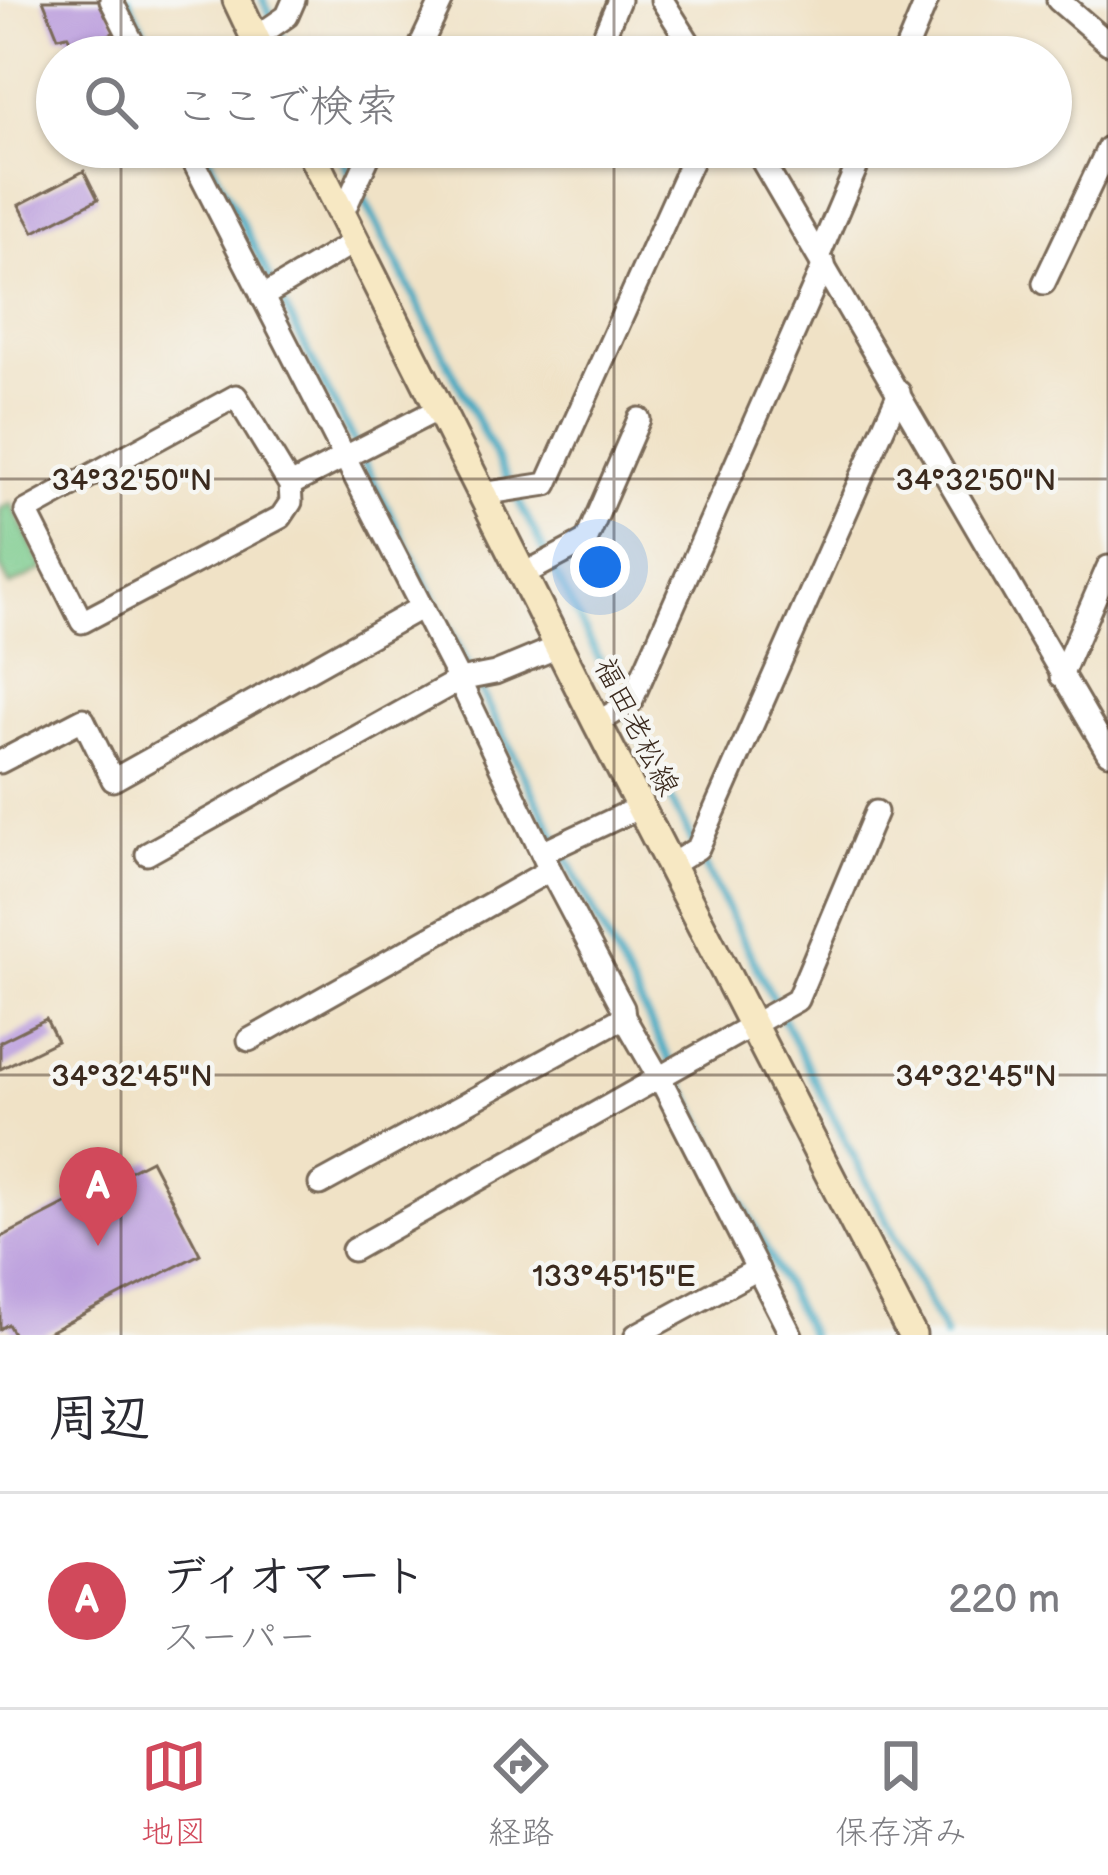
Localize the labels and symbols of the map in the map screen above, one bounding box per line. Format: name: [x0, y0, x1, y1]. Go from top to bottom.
text: 34°32'50"N: [52, 463, 212, 499]
text: 34°32'50"N: [896, 463, 1056, 499]
your location: [570, 537, 630, 597]
street label: 福田老松線: [586, 652, 686, 802]
text: 34°32'45"N: [51, 1059, 213, 1095]
text: 34°32'45"N: [895, 1059, 1057, 1095]
pin: A: [59, 1147, 137, 1246]
text: 133°45'15"E: [532, 1259, 696, 1295]

